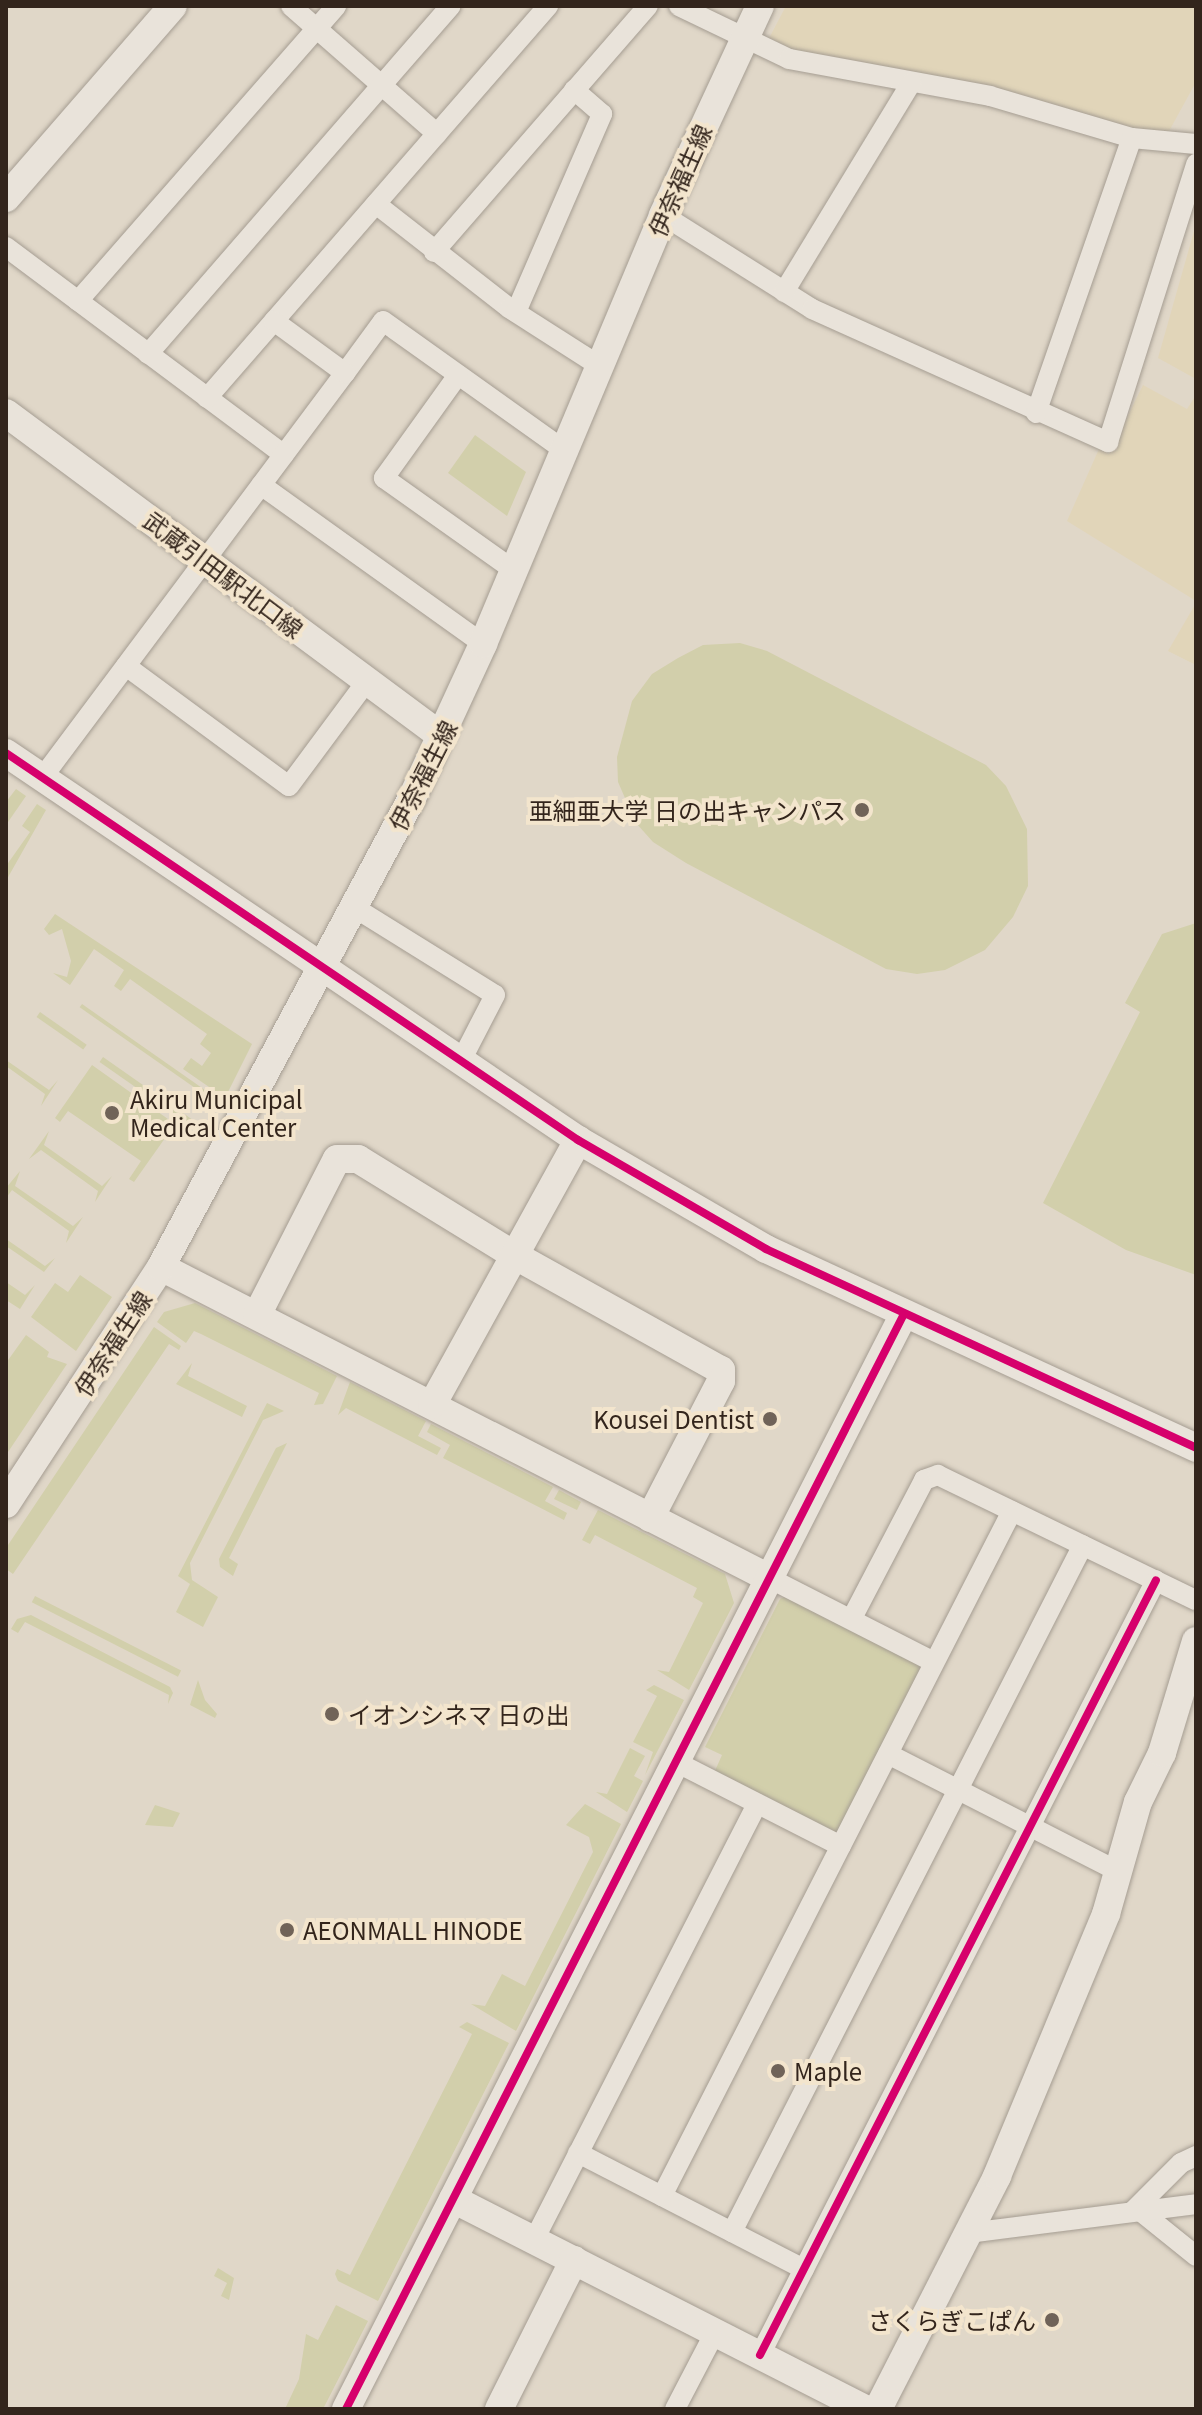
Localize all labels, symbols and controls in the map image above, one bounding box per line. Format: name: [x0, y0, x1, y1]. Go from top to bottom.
street label: 伊奈福生線: [641, 119, 717, 241]
street label: 武蔵引田駅北口線: [139, 505, 309, 643]
street label: 伊奈福生線: [382, 715, 462, 835]
place label: 亜細亜大学 日の出キャンパス: [529, 796, 846, 824]
marker: 亜細亜大学 日の出キャンパス: [853, 801, 871, 819]
place label: Akiru Municipal Medical Center: [130, 1085, 303, 1141]
marker: Akiru Municipal Medical Center: [101, 1102, 123, 1124]
street label: 伊奈福生線: [67, 1285, 157, 1401]
place label: Kousei Dentist: [593, 1405, 754, 1433]
marker: Kousei Dentist: [761, 1410, 779, 1428]
place label: イオンシネマ 日の出: [348, 1700, 569, 1728]
marker: イオンシネマ 日の出: [323, 1705, 341, 1723]
place label: AEONMALL HINODE: [303, 1916, 523, 1944]
marker: AEONMALL HINODE: [278, 1921, 296, 1939]
place label: Maple: [794, 2057, 862, 2085]
marker: Maple: [769, 2062, 787, 2080]
place label: さくらぎこぱん: [868, 2306, 1036, 2334]
marker: さくらぎこぱん: [1043, 2311, 1061, 2329]

